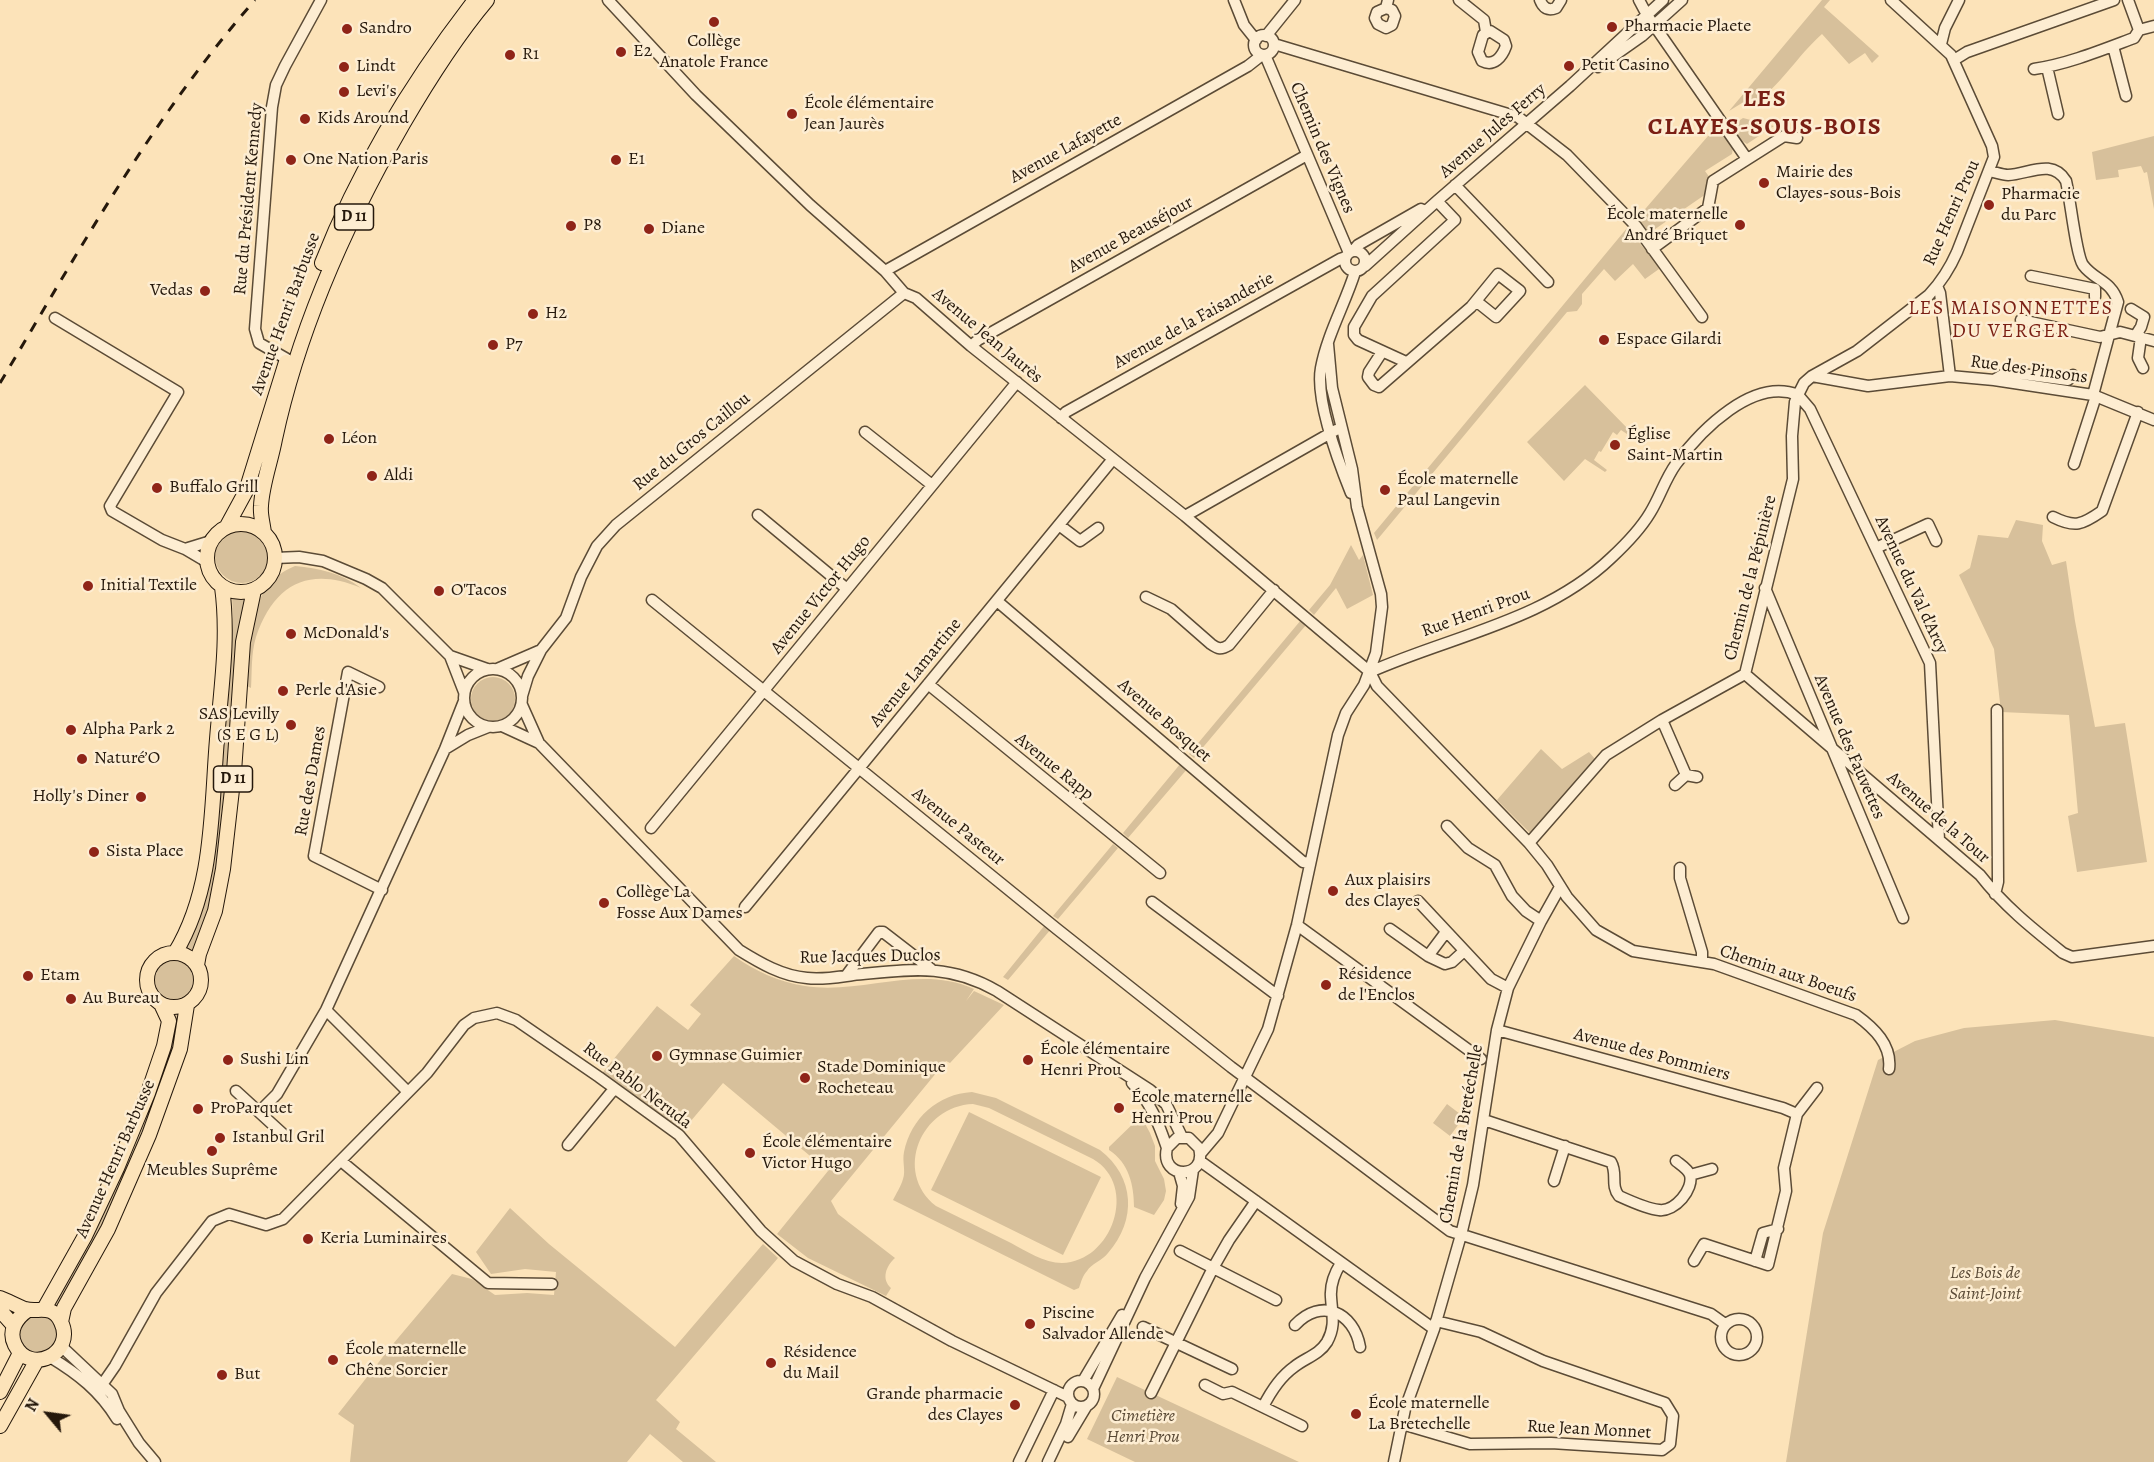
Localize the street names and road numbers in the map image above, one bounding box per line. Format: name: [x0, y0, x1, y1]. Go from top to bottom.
street label: Chemin des Vignes: [1285, 79, 1359, 217]
street label: Avenue Jules Ferry: [1435, 79, 1551, 183]
street label: Rue du Président Kennedy: [230, 102, 268, 296]
street label: Avenue Lafayette: [1006, 109, 1126, 189]
street label: Rue Henri Prou: [1919, 157, 1985, 269]
street label: Avenue Beauséjour: [1065, 192, 1197, 278]
road number: D 11: [334, 204, 374, 230]
street label: Avenue Henri Barbusse: [247, 230, 325, 398]
street label: Avenue de la Faisanderie: [1110, 268, 1278, 374]
street label: Avenue Jean Jaurès: [927, 283, 1047, 389]
street label: Rue des Pinsons: [1969, 351, 2089, 389]
street label: Rue du Gros Caillou: [629, 388, 755, 496]
street label: Chemin de la Pépinière: [1720, 493, 1782, 663]
street label: Avenue du Val d'Arcy: [1870, 513, 1952, 657]
street label: Avenue Victor Hugo: [766, 531, 876, 659]
street label: Rue Henri Prou: [1419, 583, 1533, 643]
street label: Avenue Lamartine: [865, 614, 967, 732]
street label: Avenue des Fauvettes: [1809, 671, 1889, 823]
street label: Avenue Bosquet: [1113, 674, 1215, 768]
street label: Rue des Dames: [291, 724, 331, 838]
street label: Avenue Rapp: [1010, 729, 1098, 805]
road number: D 11: [214, 766, 252, 792]
street label: Avenue de la Tour: [1882, 767, 1994, 869]
street label: Avenue Pasteur: [907, 783, 1009, 871]
street label: Chemin aux Boeufs: [1717, 940, 1859, 1008]
street label: Rue Jacques Duclos: [799, 945, 941, 969]
street label: Avenue des Pommiers: [1571, 1024, 1733, 1086]
street label: Rue Pablo Neruda: [578, 1038, 696, 1134]
street label: Chemin de la Bretéchelle: [1436, 1043, 1488, 1225]
street label: Avenue Henri Barbusse: [71, 1076, 161, 1242]
street label: Rue Jean Monnet: [1526, 1416, 1652, 1444]

